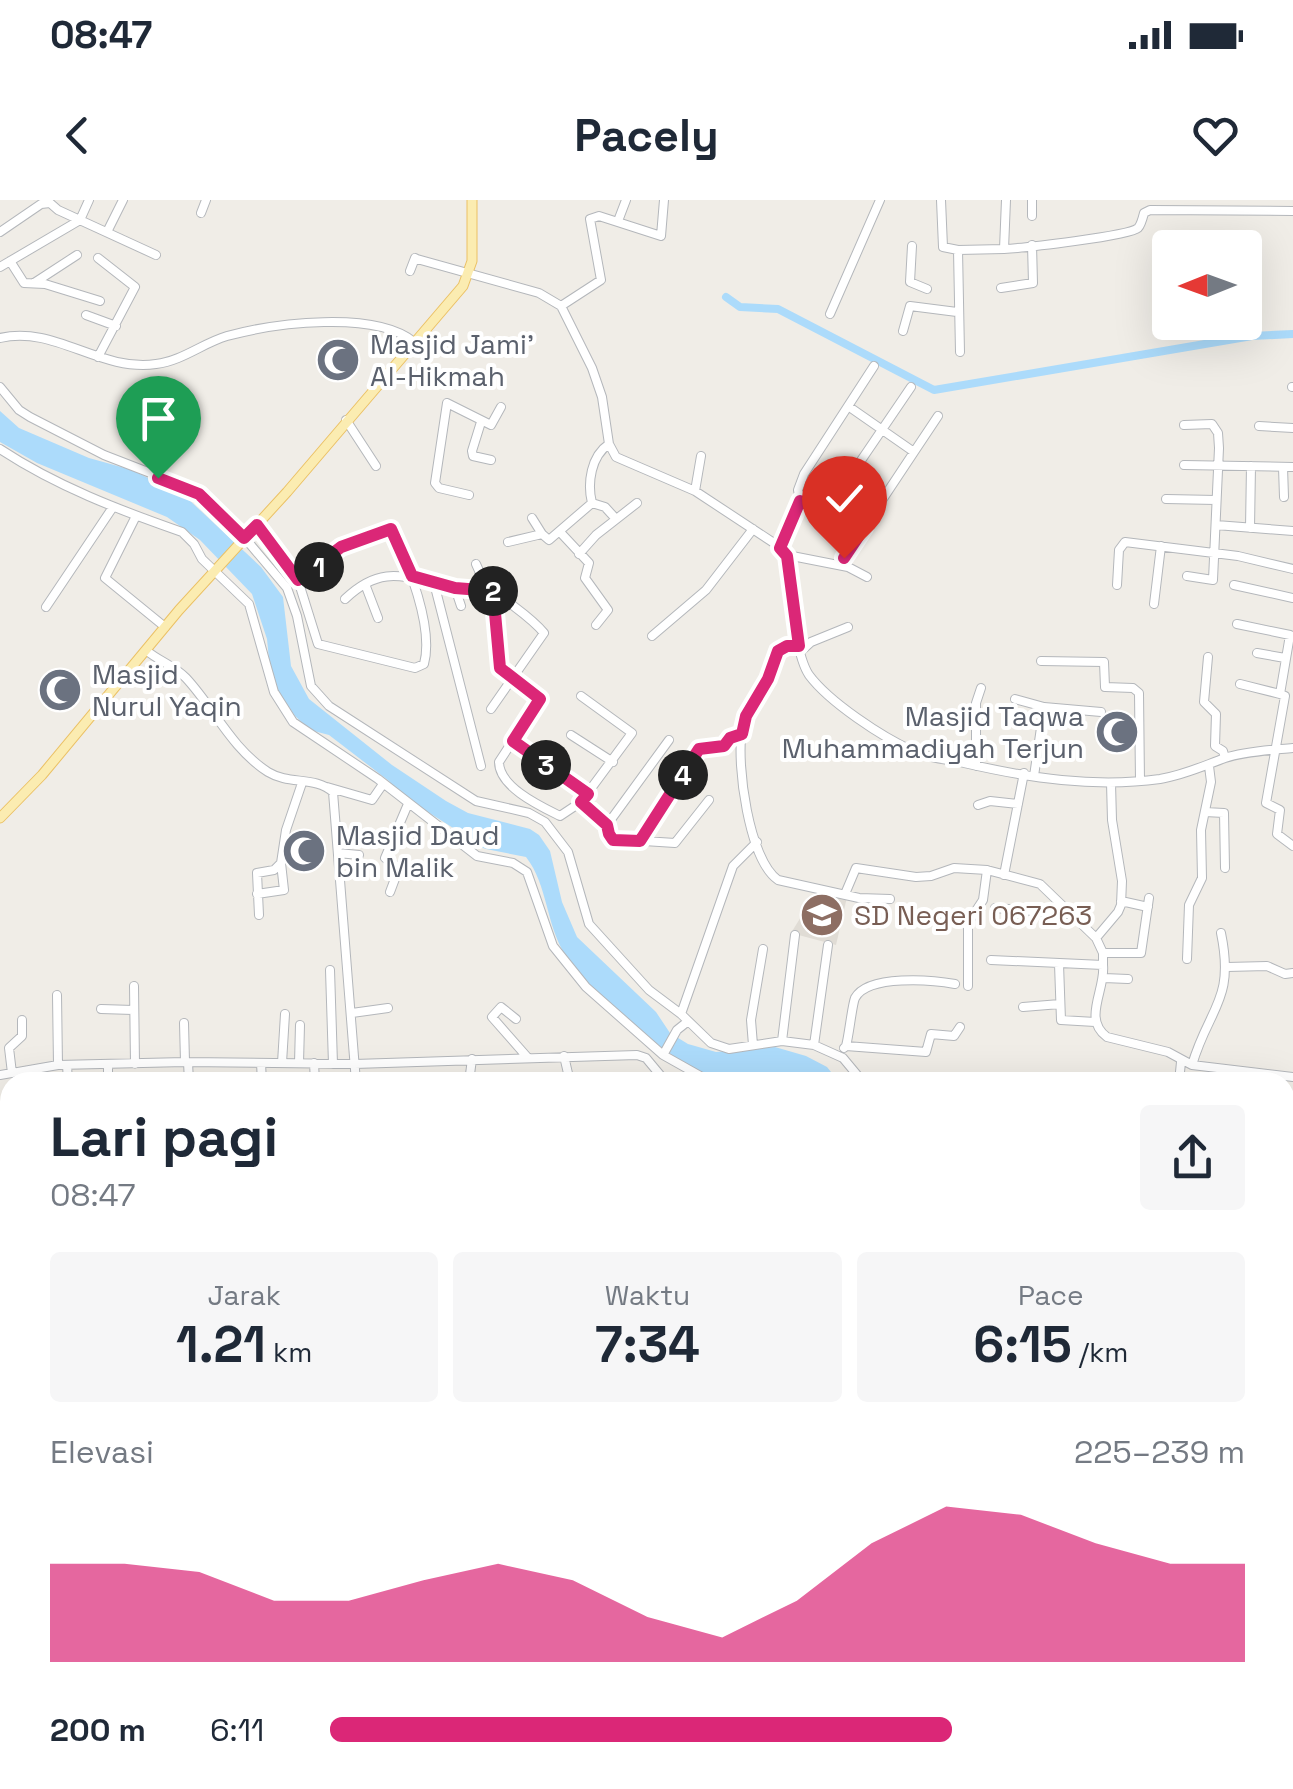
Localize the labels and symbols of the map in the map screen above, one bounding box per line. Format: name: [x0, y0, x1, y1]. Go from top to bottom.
north arrow: [1152, 230, 1262, 340]
place label: Masjid Jami' Al-Hikmah: [370, 326, 534, 394]
mosque icon: Masjid Jami' Al-Hikmah: [315, 337, 361, 383]
pin: [116, 376, 201, 479]
pin: [802, 456, 887, 559]
pin: 1: [294, 542, 344, 592]
pin: 2: [468, 566, 518, 616]
place label: Masjid Nurul Yaqin: [92, 656, 242, 724]
mosque icon: Masjid Nurul Yaqin: [37, 667, 83, 713]
place label: Masjid Taqwa Muhammadiyah Terjun: [782, 698, 1084, 766]
mosque icon: Masjid Taqwa Muhammadiyah Terjun: [1094, 709, 1140, 755]
pin: 3: [521, 740, 571, 790]
pin: 4: [658, 750, 708, 800]
place label: Masjid Daud bin Malik: [336, 817, 499, 885]
mosque icon: Masjid Daud bin Malik: [281, 828, 327, 874]
school or university icon: SD Negeri 067263: [799, 892, 845, 938]
place label: SD Negeri 067263: [854, 897, 1092, 933]

